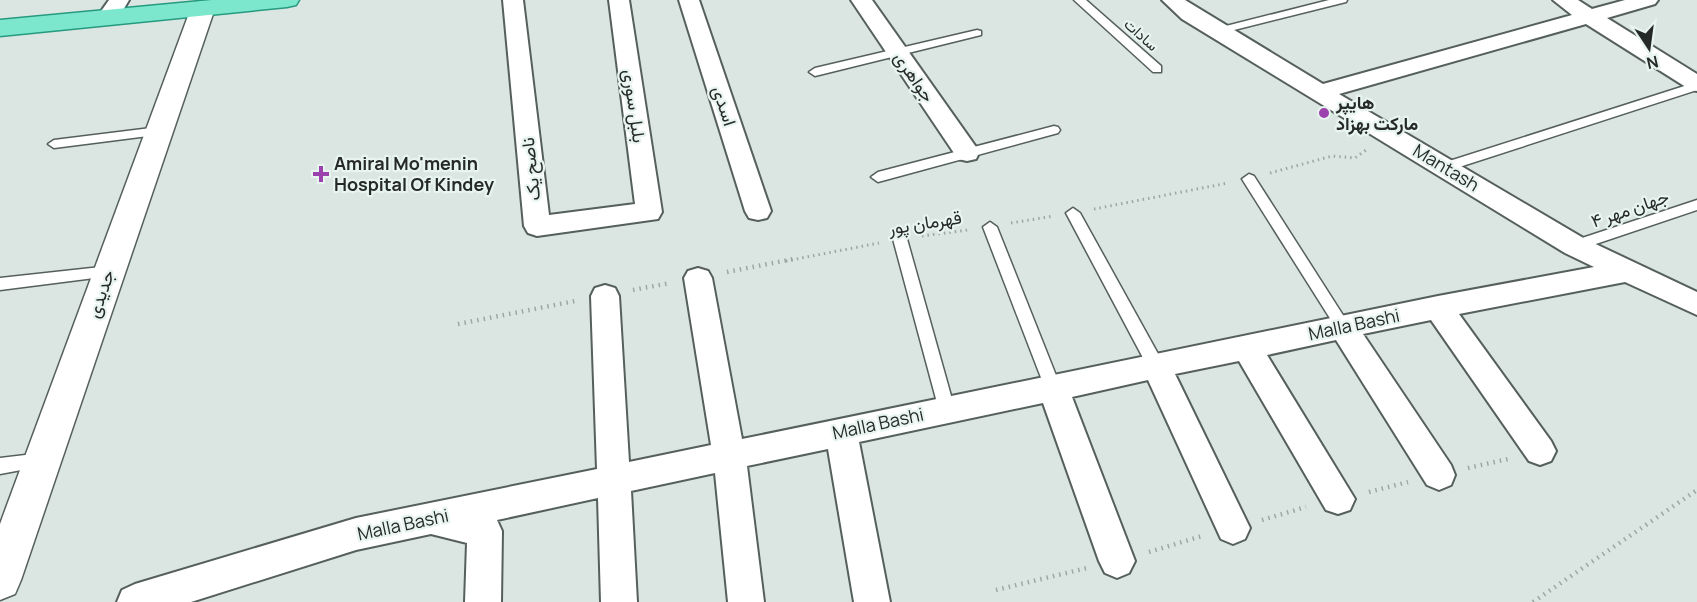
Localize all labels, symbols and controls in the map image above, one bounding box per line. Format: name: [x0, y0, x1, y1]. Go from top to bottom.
street label: سادات: [1120, 14, 1163, 56]
north arrow: [1619, 18, 1679, 78]
street label: جواهری: [889, 46, 941, 106]
text: N: [1644, 51, 1660, 75]
street label: بلبل سوری: [618, 68, 652, 144]
street label: اسدی: [707, 83, 743, 129]
place label: هایپر مارکت بهزاد: [1335, 90, 1418, 135]
marker: هایپر مارکت بهزاد: [1317, 106, 1331, 120]
street label: ناصح یک: [515, 136, 546, 202]
street label: Mantash: [1409, 138, 1484, 196]
place label: Amiral Mo'menin Hospital Of Kindey: [334, 151, 494, 196]
marker: Amiral Mo'menin Hospital Of Kindey: [312, 165, 330, 183]
street label: جهان مهر ۴: [1588, 184, 1672, 233]
street label: قهرمان پور: [886, 204, 963, 241]
street label: جدیدی: [81, 266, 119, 321]
street label: Malla Bashi: [1306, 303, 1402, 345]
street label: Malla Bashi: [830, 402, 926, 444]
street label: Malla Bashi: [355, 503, 451, 545]

